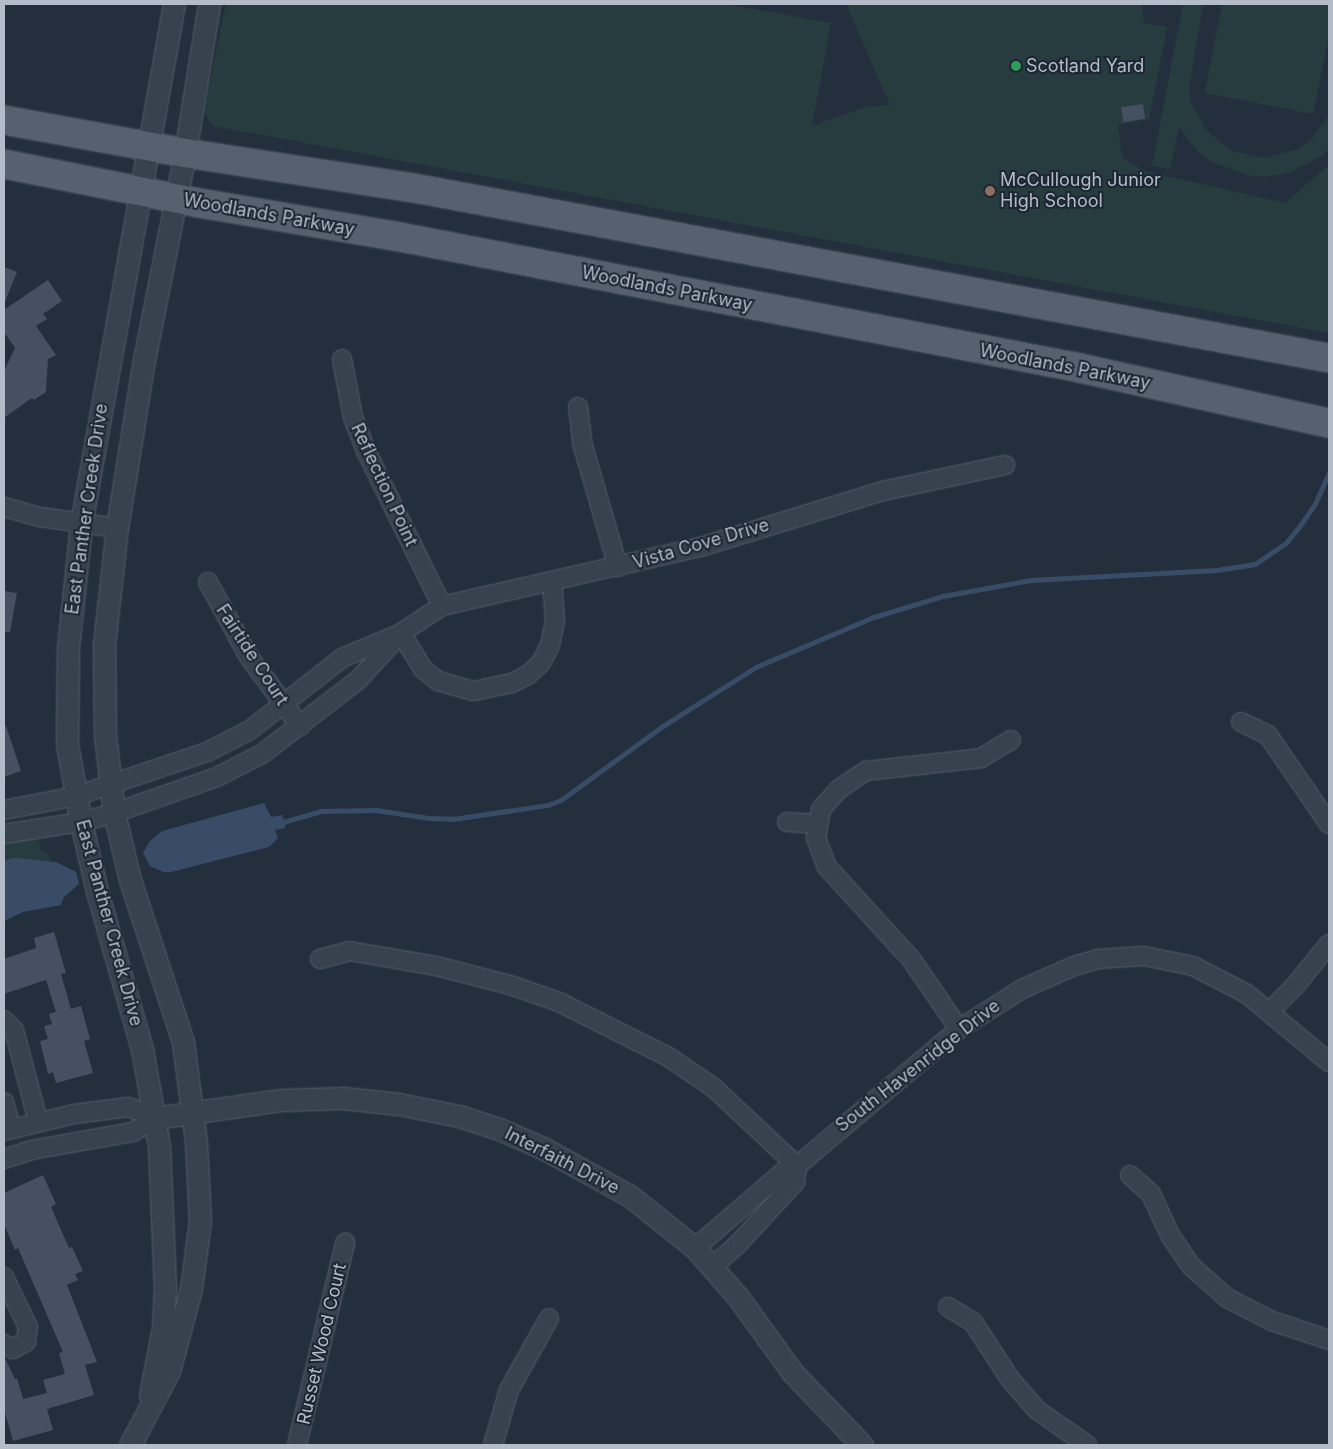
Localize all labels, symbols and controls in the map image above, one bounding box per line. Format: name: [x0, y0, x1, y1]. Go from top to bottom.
place label: Scotland Yard: [1026, 55, 1144, 77]
marker: Scotland Yard: [1010, 60, 1022, 72]
place label: McCullough Junior High School: [1000, 170, 1161, 212]
marker: McCullough Junior High School: [984, 185, 996, 197]
street label: Woodlands Parkway: [182, 189, 356, 241]
street label: Woodlands Parkway: [580, 262, 754, 316]
street label: Woodlands Parkway: [978, 340, 1152, 394]
street label: East Panther Creek Drive: [62, 402, 112, 616]
street label: Reflection Point: [346, 420, 422, 550]
street label: Vista Cove Drive: [630, 514, 772, 574]
street label: Fairtide Court: [211, 600, 293, 710]
street label: East Panther Creek Drive: [71, 817, 147, 1029]
street label: South Havenridge Drive: [832, 995, 1004, 1137]
street label: Interfaith Drive: [501, 1123, 623, 1199]
street label: Russet Wood Court: [293, 1261, 351, 1427]

